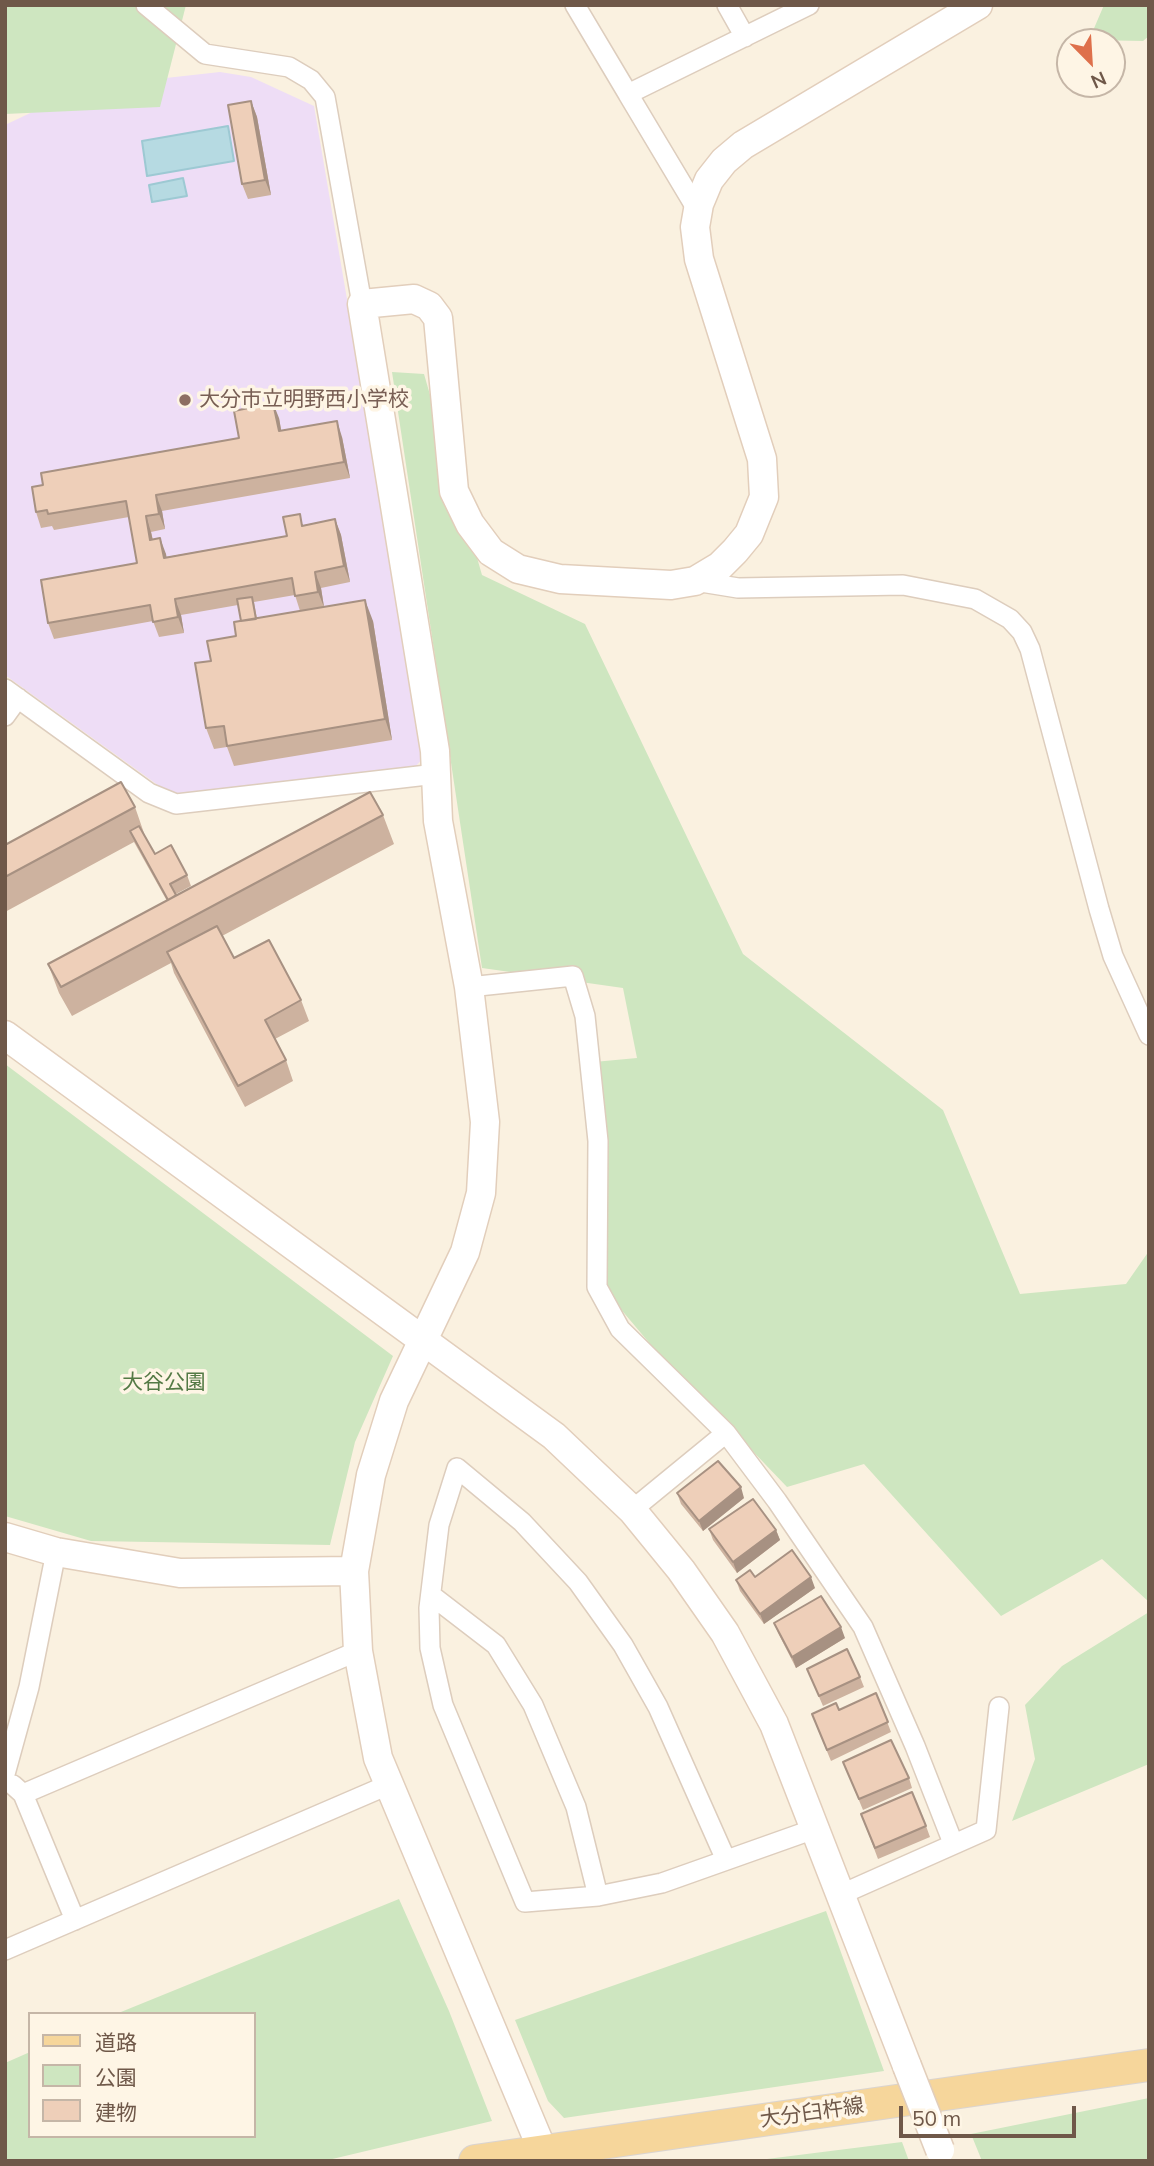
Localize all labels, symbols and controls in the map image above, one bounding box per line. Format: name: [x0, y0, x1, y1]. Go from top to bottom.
north arrow: [1056, 28, 1126, 98]
text: N: [1087, 66, 1110, 94]
place label: 大分市立明野西小学校: [199, 387, 409, 413]
marker: 大分市立明野西小学校: [177, 392, 193, 408]
park label: 大谷公園: [122, 1370, 206, 1396]
legend: [28, 2012, 256, 2138]
text: 道路: [95, 2029, 137, 2055]
text: 公園: [95, 2064, 137, 2090]
scale bar: [902, 2092, 1079, 2136]
street label: 大分臼杵線: [758, 2093, 866, 2133]
text: 建物: [95, 2099, 137, 2125]
text: 50 m: [912, 2105, 961, 2131]

